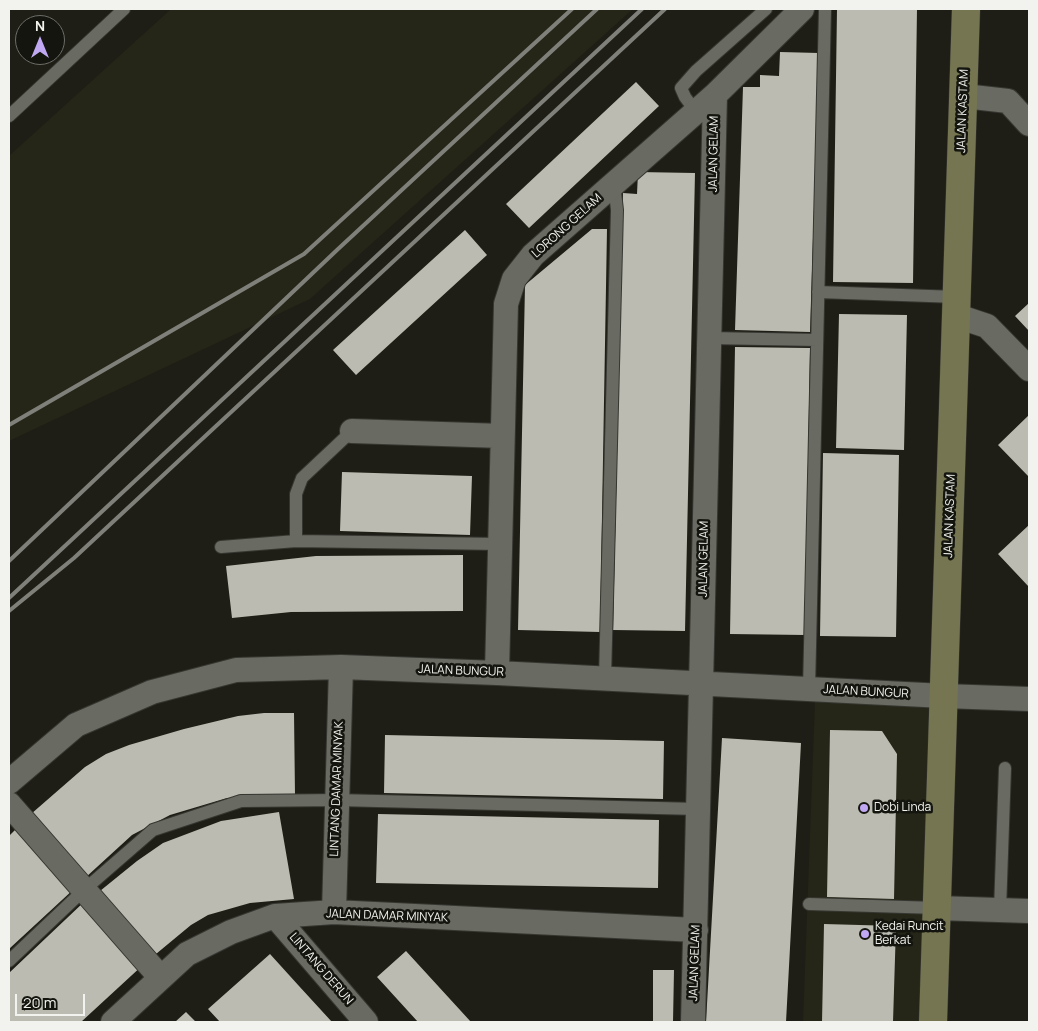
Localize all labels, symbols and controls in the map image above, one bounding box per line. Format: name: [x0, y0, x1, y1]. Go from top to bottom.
north arrow: [15, 15, 65, 65]
text: N: [35, 16, 45, 35]
street label: JALAN KASTAM: [954, 69, 972, 153]
street label: JALAN GELAM: [706, 116, 722, 192]
street label: LORONG GELAM: [529, 191, 605, 261]
street label: JALAN KASTAM: [941, 474, 959, 558]
street label: JALAN GELAM: [696, 521, 712, 597]
street label: JALAN BUNGUR: [418, 662, 504, 680]
street label: JALAN BUNGUR: [823, 683, 909, 701]
street label: LINTANG DAMAR MINYAK: [327, 721, 347, 857]
place label: Dobi Linda: [874, 801, 931, 815]
marker: Dobi Linda: [858, 802, 870, 814]
street label: JALAN DAMAR MINYAK: [326, 907, 448, 925]
place label: Kedai Runcit Berkat: [875, 920, 943, 948]
street label: JALAN GELAM: [686, 925, 704, 1001]
marker: Kedai Runcit Berkat: [859, 928, 871, 940]
street label: LINTANG DERUN: [286, 930, 356, 1008]
scale bar: [18, 984, 88, 1016]
text: 20 m: [23, 992, 56, 1013]

